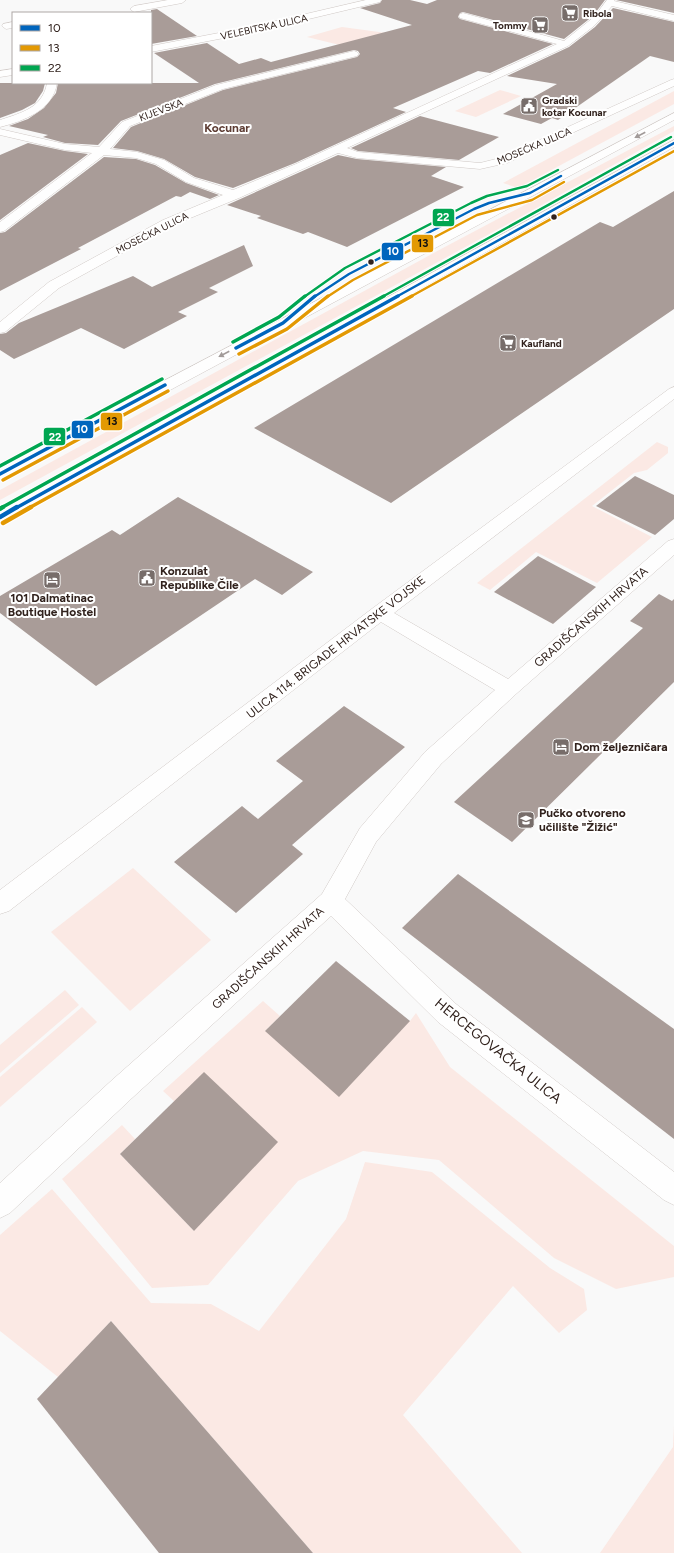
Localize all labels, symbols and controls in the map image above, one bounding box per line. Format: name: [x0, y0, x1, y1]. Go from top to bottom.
supermarket icon: Ribola: [560, 3, 580, 23]
place label: Ribola: [583, 7, 612, 20]
street label: VELEBITSKA ULICA: [219, 11, 309, 43]
legend: [12, 12, 152, 84]
supermarket icon: Tommy: [530, 15, 550, 35]
place label: Tommy: [493, 19, 527, 32]
text: 10: [48, 21, 61, 35]
text: 13: [48, 41, 59, 55]
text: 22: [48, 61, 61, 75]
place label: Gradski kotar Kocunar: [542, 94, 607, 119]
street label: KIJEVSKA: [137, 96, 185, 124]
public building icon: Gradski kotar Kocunar: [519, 96, 539, 116]
district label: Kocunar: [204, 121, 250, 135]
street label: MOSEĆKA ULICA: [495, 124, 573, 168]
one-way arrow: [634, 131, 645, 138]
line badge: 22: [432, 208, 455, 227]
street label: MOSEĆKA ULICA: [113, 209, 191, 257]
text: 22: [437, 211, 449, 224]
unlabelled marker: [549, 212, 559, 222]
line badge: 13: [411, 234, 434, 253]
text: 13: [418, 237, 428, 250]
line badge: 10: [381, 242, 404, 261]
text: 10: [387, 245, 399, 258]
unlabelled marker: [366, 257, 376, 267]
supermarket icon: Kaufland: [498, 333, 518, 353]
place label: Kaufland: [521, 337, 562, 350]
one-way arrow: [218, 351, 229, 358]
line badge: 13: [100, 412, 123, 431]
text: 13: [107, 415, 117, 428]
line badge: 10: [71, 420, 94, 439]
text: 10: [76, 423, 88, 436]
line badge: 22: [43, 427, 66, 446]
text: 22: [49, 431, 61, 444]
place label: Konzulat Republike Čile: [160, 564, 239, 592]
street label: GRADIŠĆANSKIH HRVATA: [531, 564, 651, 670]
public building icon: Konzulat Republike Čile: [137, 568, 157, 588]
hotel icon: 101 Dalmatinac Boutique Hostel: [42, 570, 62, 590]
street label: ULICA 114. BRIGADE HRVATSKE VOJSKE: [244, 573, 428, 721]
place label: 101 Dalmatinac Boutique Hostel: [8, 591, 96, 619]
hotel icon: Dom željezničara: [551, 737, 571, 757]
place label: Dom željezničara: [574, 740, 668, 754]
place label: Pučko otvoreno učilište "Žižić": [539, 806, 626, 834]
school or university icon: Pučko otvoreno učilište "Žižić": [516, 810, 536, 830]
street label: GRADIŠĆANSKIH HRVATA: [209, 904, 327, 1012]
street label: HERCEGOVAČKA ULICA: [431, 995, 565, 1108]

